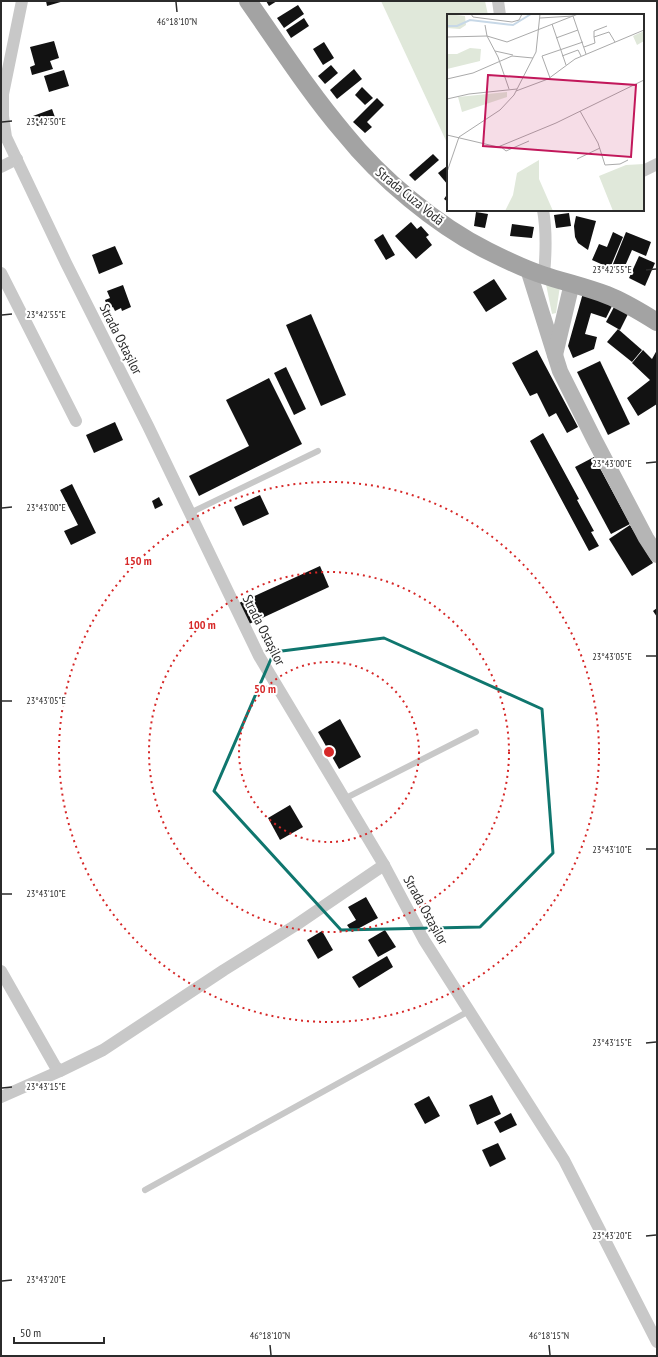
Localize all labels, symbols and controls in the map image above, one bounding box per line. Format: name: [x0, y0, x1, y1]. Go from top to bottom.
inset map: [447, 14, 644, 211]
text: 46°18'10"N: [157, 15, 197, 28]
text: 23°42'50"E: [26, 115, 66, 128]
street label: Strada Cuza Vodă: [372, 163, 448, 229]
text: 23°42'55"E: [592, 263, 632, 276]
street label: Strada Ostașilor: [96, 301, 146, 377]
text: 23°42'55"E: [26, 308, 66, 321]
text: 23°43'00"E: [592, 457, 632, 470]
text: 23°43'00"E: [26, 501, 66, 514]
text: 150 m: [124, 553, 152, 568]
street label: Strada Ostașilor: [239, 592, 289, 668]
text: 100 m: [188, 617, 216, 632]
text: 23°43'05"E: [592, 650, 632, 663]
text: 50 m: [254, 681, 276, 696]
text: 23°43'05"E: [26, 694, 66, 707]
centre of rings: [322, 745, 336, 759]
text: 23°43'10"E: [592, 843, 632, 856]
street label: Strada Ostașilor: [400, 872, 453, 948]
text: 23°43'10"E: [26, 887, 66, 900]
text: 23°43'15"E: [592, 1036, 632, 1049]
text: 23°43'15"E: [26, 1080, 66, 1093]
text: 23°43'20"E: [592, 1229, 632, 1242]
text: 23°43'20"E: [26, 1273, 66, 1286]
scale bar: [14, 1319, 104, 1345]
text: 50 m: [20, 1325, 41, 1340]
text: 46°18'10"N: [250, 1329, 290, 1342]
text: 46°18'15"N: [529, 1329, 569, 1342]

